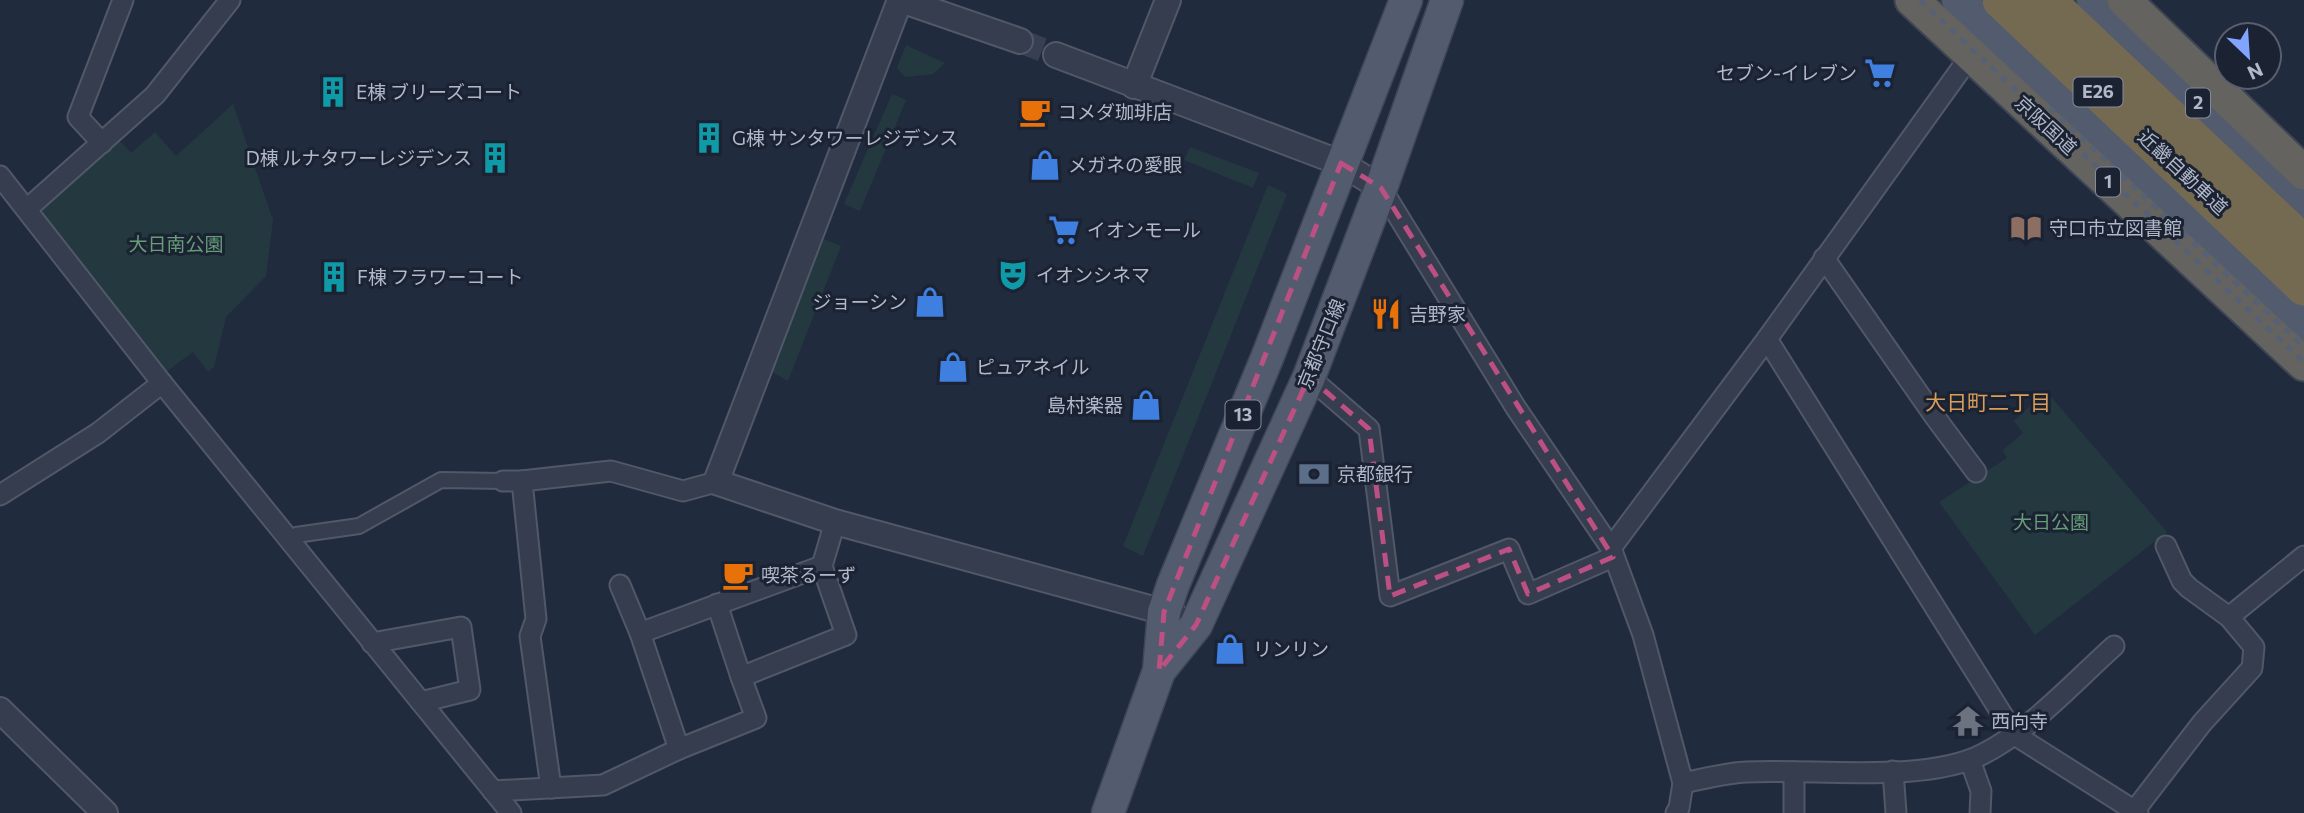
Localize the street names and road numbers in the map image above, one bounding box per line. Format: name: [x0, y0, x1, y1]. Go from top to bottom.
road number: E26: [2074, 78, 2122, 106]
road number: 2: [2186, 88, 2210, 118]
street label: 京阪国道: [2011, 90, 2082, 159]
street label: 近畿自動車道: [2134, 124, 2233, 219]
road number: 1: [2096, 168, 2120, 196]
street label: 京都守口線: [1292, 295, 1349, 392]
road number: 13: [1226, 400, 1260, 430]

